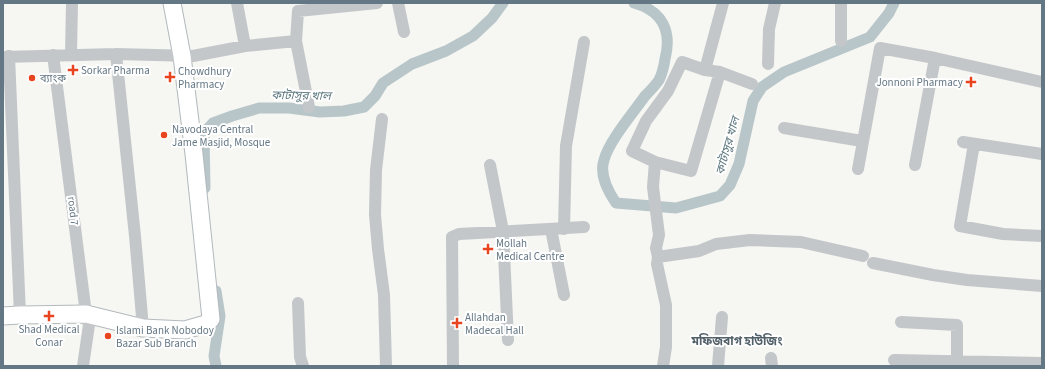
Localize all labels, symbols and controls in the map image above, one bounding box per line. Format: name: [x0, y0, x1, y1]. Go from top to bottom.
place label: Sorkar Pharma: [81, 63, 150, 78]
place label: Chowdhury Pharmacy: [178, 64, 231, 92]
marker: Sorkar Pharma: [68, 65, 78, 75]
place label: ব্যাংক: [39, 71, 66, 86]
marker: Chowdhury Pharmacy: [165, 72, 175, 82]
marker: ব্যাংক: [27, 73, 37, 83]
place label: Jonnoni Pharmacy: [876, 75, 963, 90]
marker: Jonnoni Pharmacy: [966, 77, 976, 87]
water label: কাটাসুর খাল: [271, 87, 333, 105]
water label: কাটাসুর খাল: [712, 113, 745, 177]
place label: Navodaya Central Jame Masjid, Mosque: [172, 122, 271, 150]
marker: Navodaya Central Jame Masjid, Mosque: [159, 130, 169, 140]
street label: road 7: [64, 196, 82, 226]
place label: Mollah Medical Centre: [496, 236, 565, 264]
marker: Mollah Medical Centre: [483, 244, 493, 254]
place label: Allahdan Madecal Hall: [465, 310, 524, 338]
marker: Shad Medical Conar: [44, 311, 54, 321]
marker: Allahdan Madecal Hall: [452, 318, 462, 328]
place label: Shad Medical Conar: [18, 322, 80, 350]
place label: Islami Bank Nobodoy Bazar Sub Branch: [116, 323, 214, 351]
marker: Islami Bank Nobodoy Bazar Sub Branch: [103, 331, 113, 341]
district label: মফিজবাগ হাউজিং: [690, 333, 783, 350]

